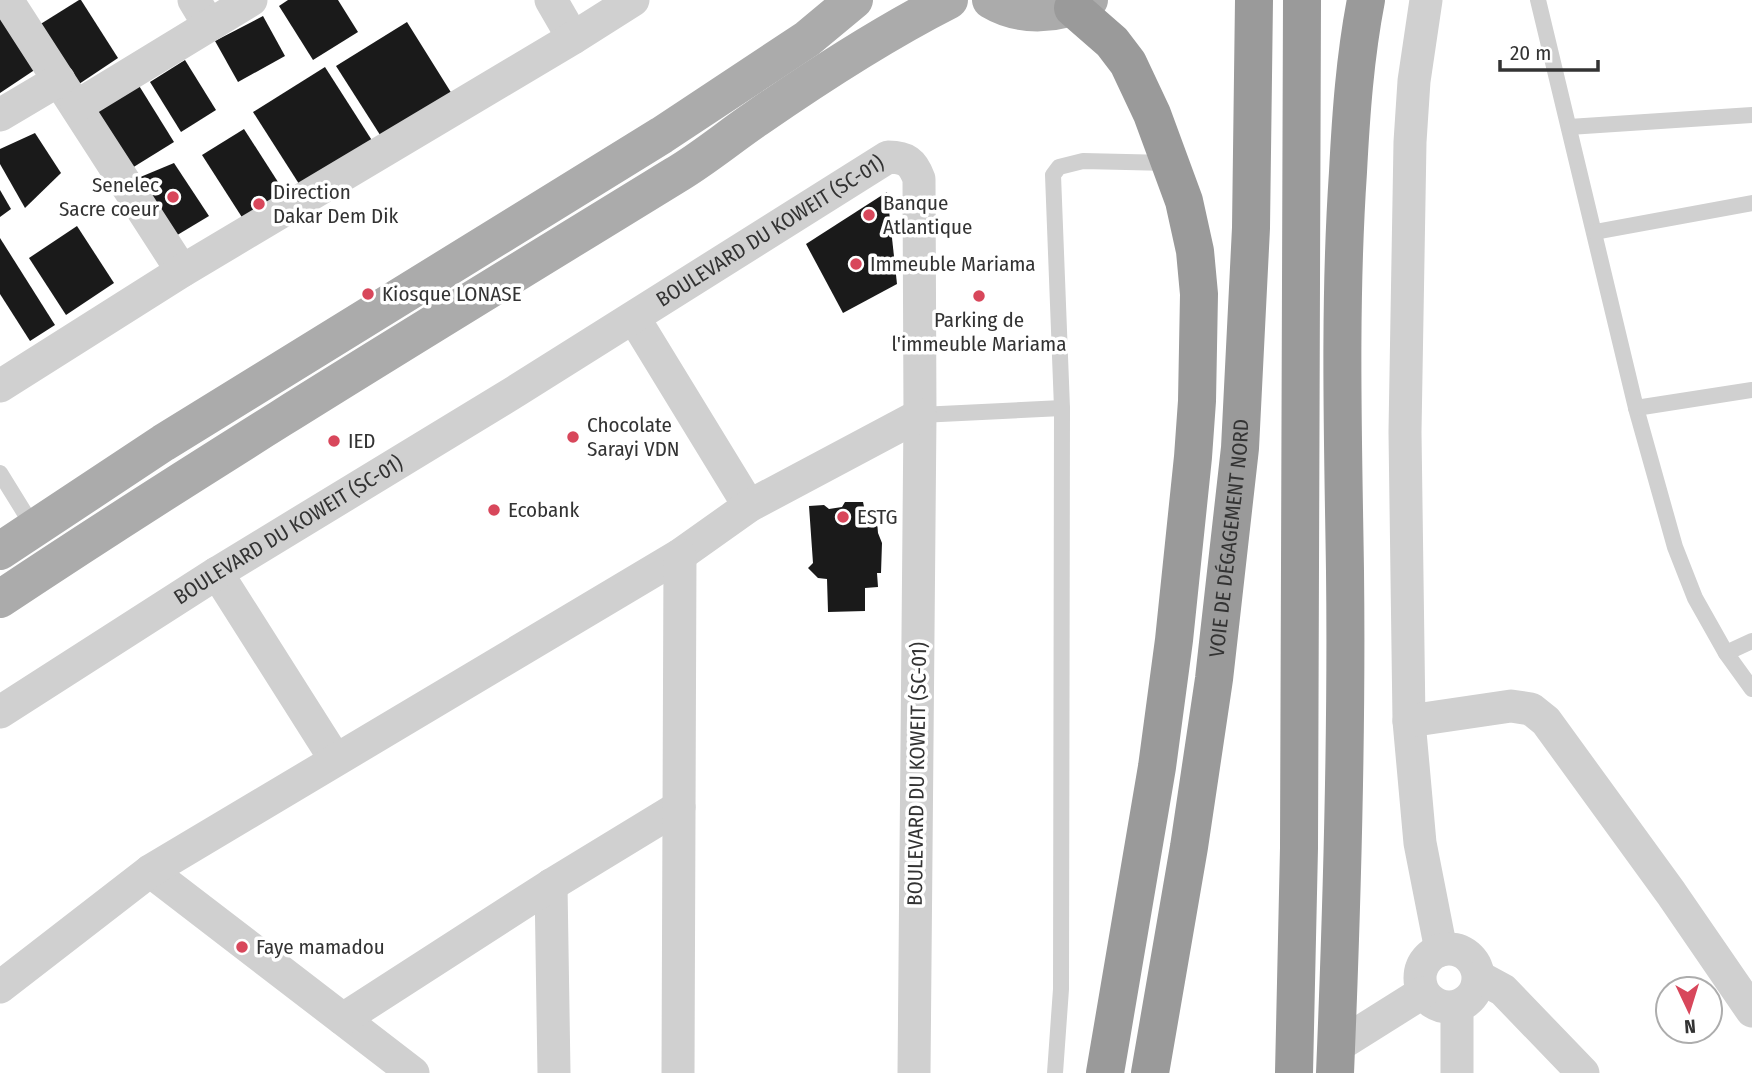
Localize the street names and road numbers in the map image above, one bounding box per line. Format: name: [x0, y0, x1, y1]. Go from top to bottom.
street label: BOULEVARD DU KOWEIT (SC-01): [651, 150, 889, 312]
street label: VOIE DE DÉGAGEMENT NORD: [1204, 418, 1254, 659]
street label: BOULEVARD DU KOWEIT (SC-01): [169, 450, 408, 610]
street label: BOULEVARD DU KOWEIT (SC-01): [902, 642, 932, 906]

